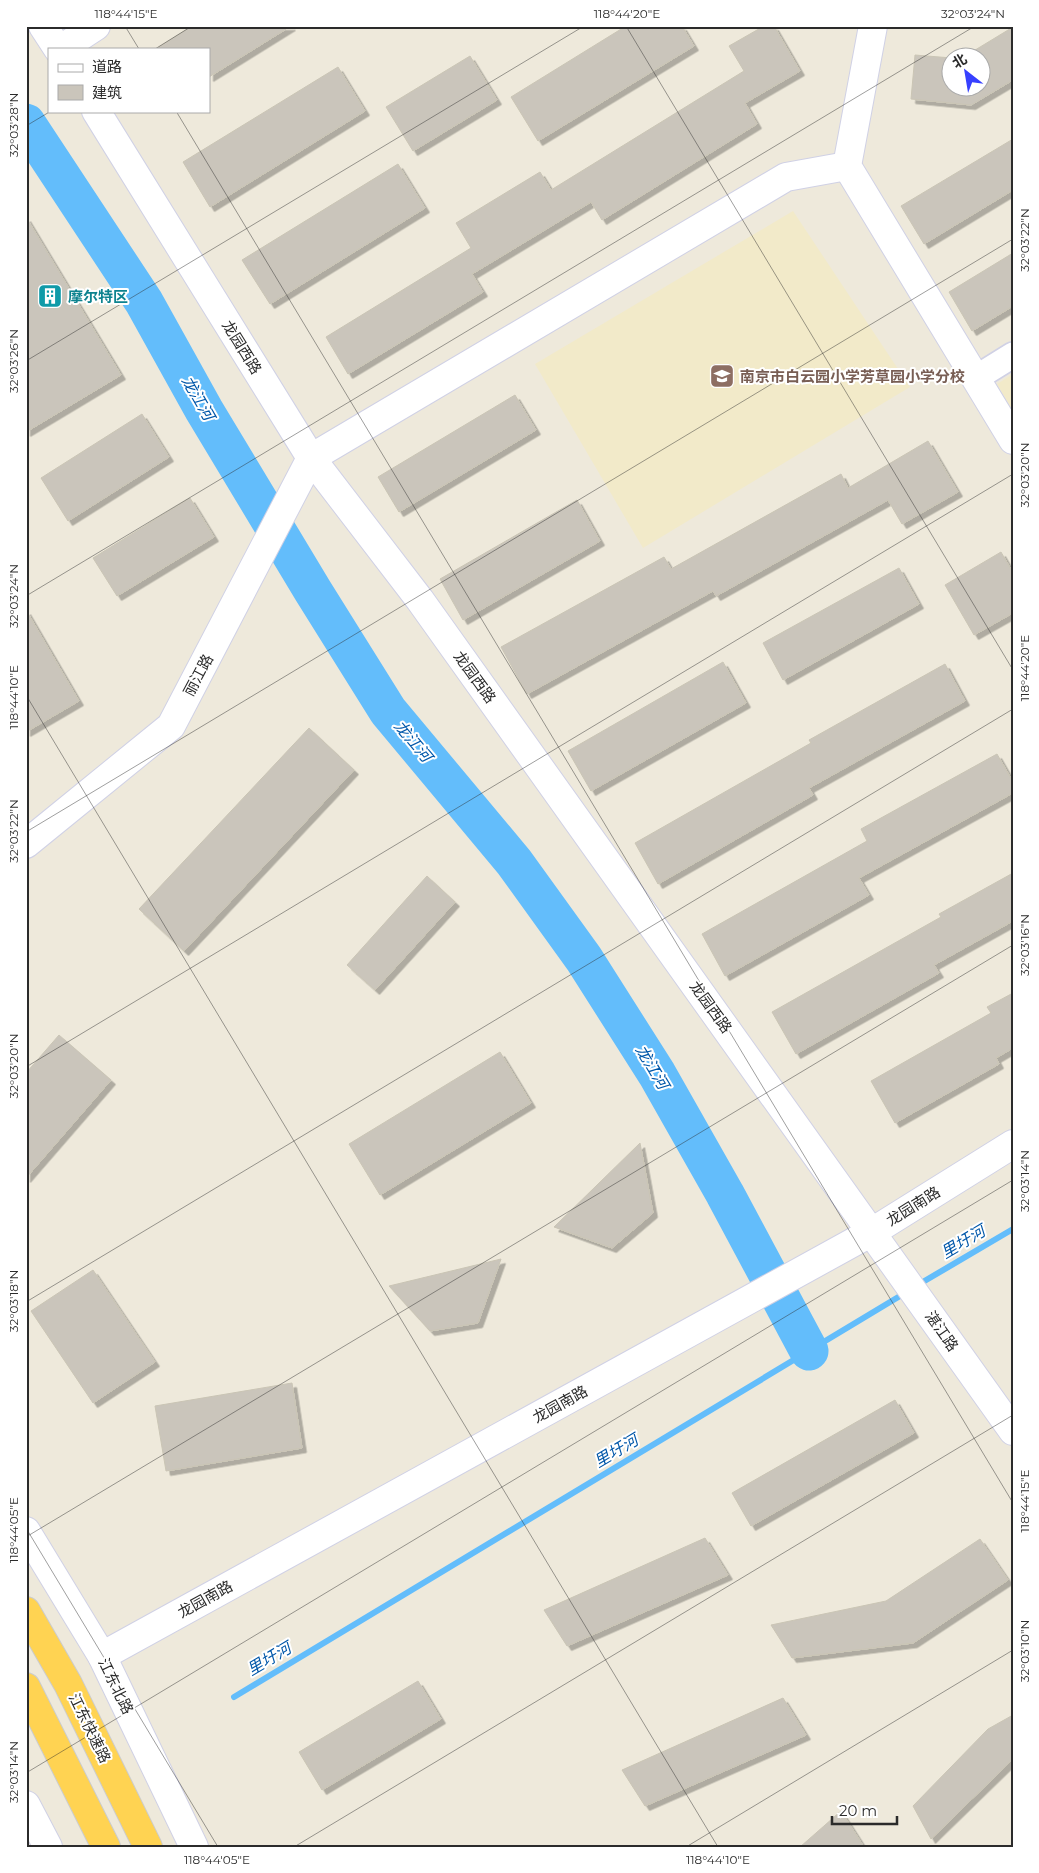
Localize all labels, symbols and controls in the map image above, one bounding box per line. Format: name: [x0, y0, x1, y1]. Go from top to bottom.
text: 118°44'15"E: [95, 6, 158, 21]
text: 118°44'20"E: [594, 6, 660, 21]
text: 32°03'24"N: [941, 6, 1005, 21]
legend: [48, 48, 210, 112]
north arrow: [942, 48, 992, 98]
text: 北: [949, 50, 970, 72]
text: 道路: [92, 57, 122, 76]
text: 建筑: [92, 83, 122, 102]
text: 32°03'28"N: [6, 93, 21, 157]
text: 32°03'22"N: [1017, 208, 1032, 272]
building icon: 摩尔特区: [37, 283, 63, 309]
place label: 摩尔特区: [68, 287, 128, 306]
street label: 龙园西路: [218, 317, 266, 377]
text: 32°03'26"N: [6, 329, 21, 393]
school or university icon: 南京市白云园小学芳草园小学分校: [709, 363, 735, 389]
place label: 南京市白云园小学芳草园小学分校: [740, 367, 965, 386]
water label: 龙江河: [178, 372, 220, 426]
text: 32°03'20"N: [1017, 443, 1032, 507]
text: 32°03'24"N: [6, 564, 21, 628]
text: 118°44'20"E: [1017, 635, 1032, 701]
street label: 龙园西路: [450, 647, 500, 707]
street label: 丽江路: [179, 651, 217, 699]
text: 118°44'10"E: [6, 665, 21, 729]
water label: 龙江河: [390, 717, 438, 768]
text: 32°03'22"N: [6, 799, 21, 863]
text: 32°03'16"N: [1017, 914, 1032, 976]
street label: 龙园西路: [686, 977, 736, 1037]
text: 32°03'20"N: [6, 1034, 21, 1098]
water label: 龙江河: [631, 1042, 674, 1095]
text: 32°03'14"N: [1017, 1150, 1032, 1212]
street label: 龙园南路: [883, 1182, 943, 1230]
water label: 里圩河: [938, 1220, 991, 1263]
text: 32°03'18"N: [6, 1270, 21, 1332]
street label: 湛江路: [921, 1307, 963, 1355]
street label: 龙园南路: [529, 1381, 591, 1427]
water label: 里圩河: [591, 1429, 644, 1472]
text: 118°44'15"E: [1017, 1470, 1032, 1533]
text: 118°44'05"E: [6, 1497, 21, 1563]
street label: 龙园南路: [174, 1576, 236, 1622]
text: 32°03'10"N: [1017, 1620, 1032, 1682]
water label: 里圩河: [244, 1637, 297, 1680]
street label: 江东北路: [94, 1655, 138, 1717]
street label: 江东快速路: [65, 1690, 115, 1766]
text: 32°03'14"N: [6, 1741, 21, 1803]
scale bar: [832, 1793, 896, 1825]
text: 20 m: [839, 1801, 877, 1820]
text: 118°44'05"E: [184, 1852, 250, 1867]
text: 118°44'10"E: [686, 1852, 750, 1867]

